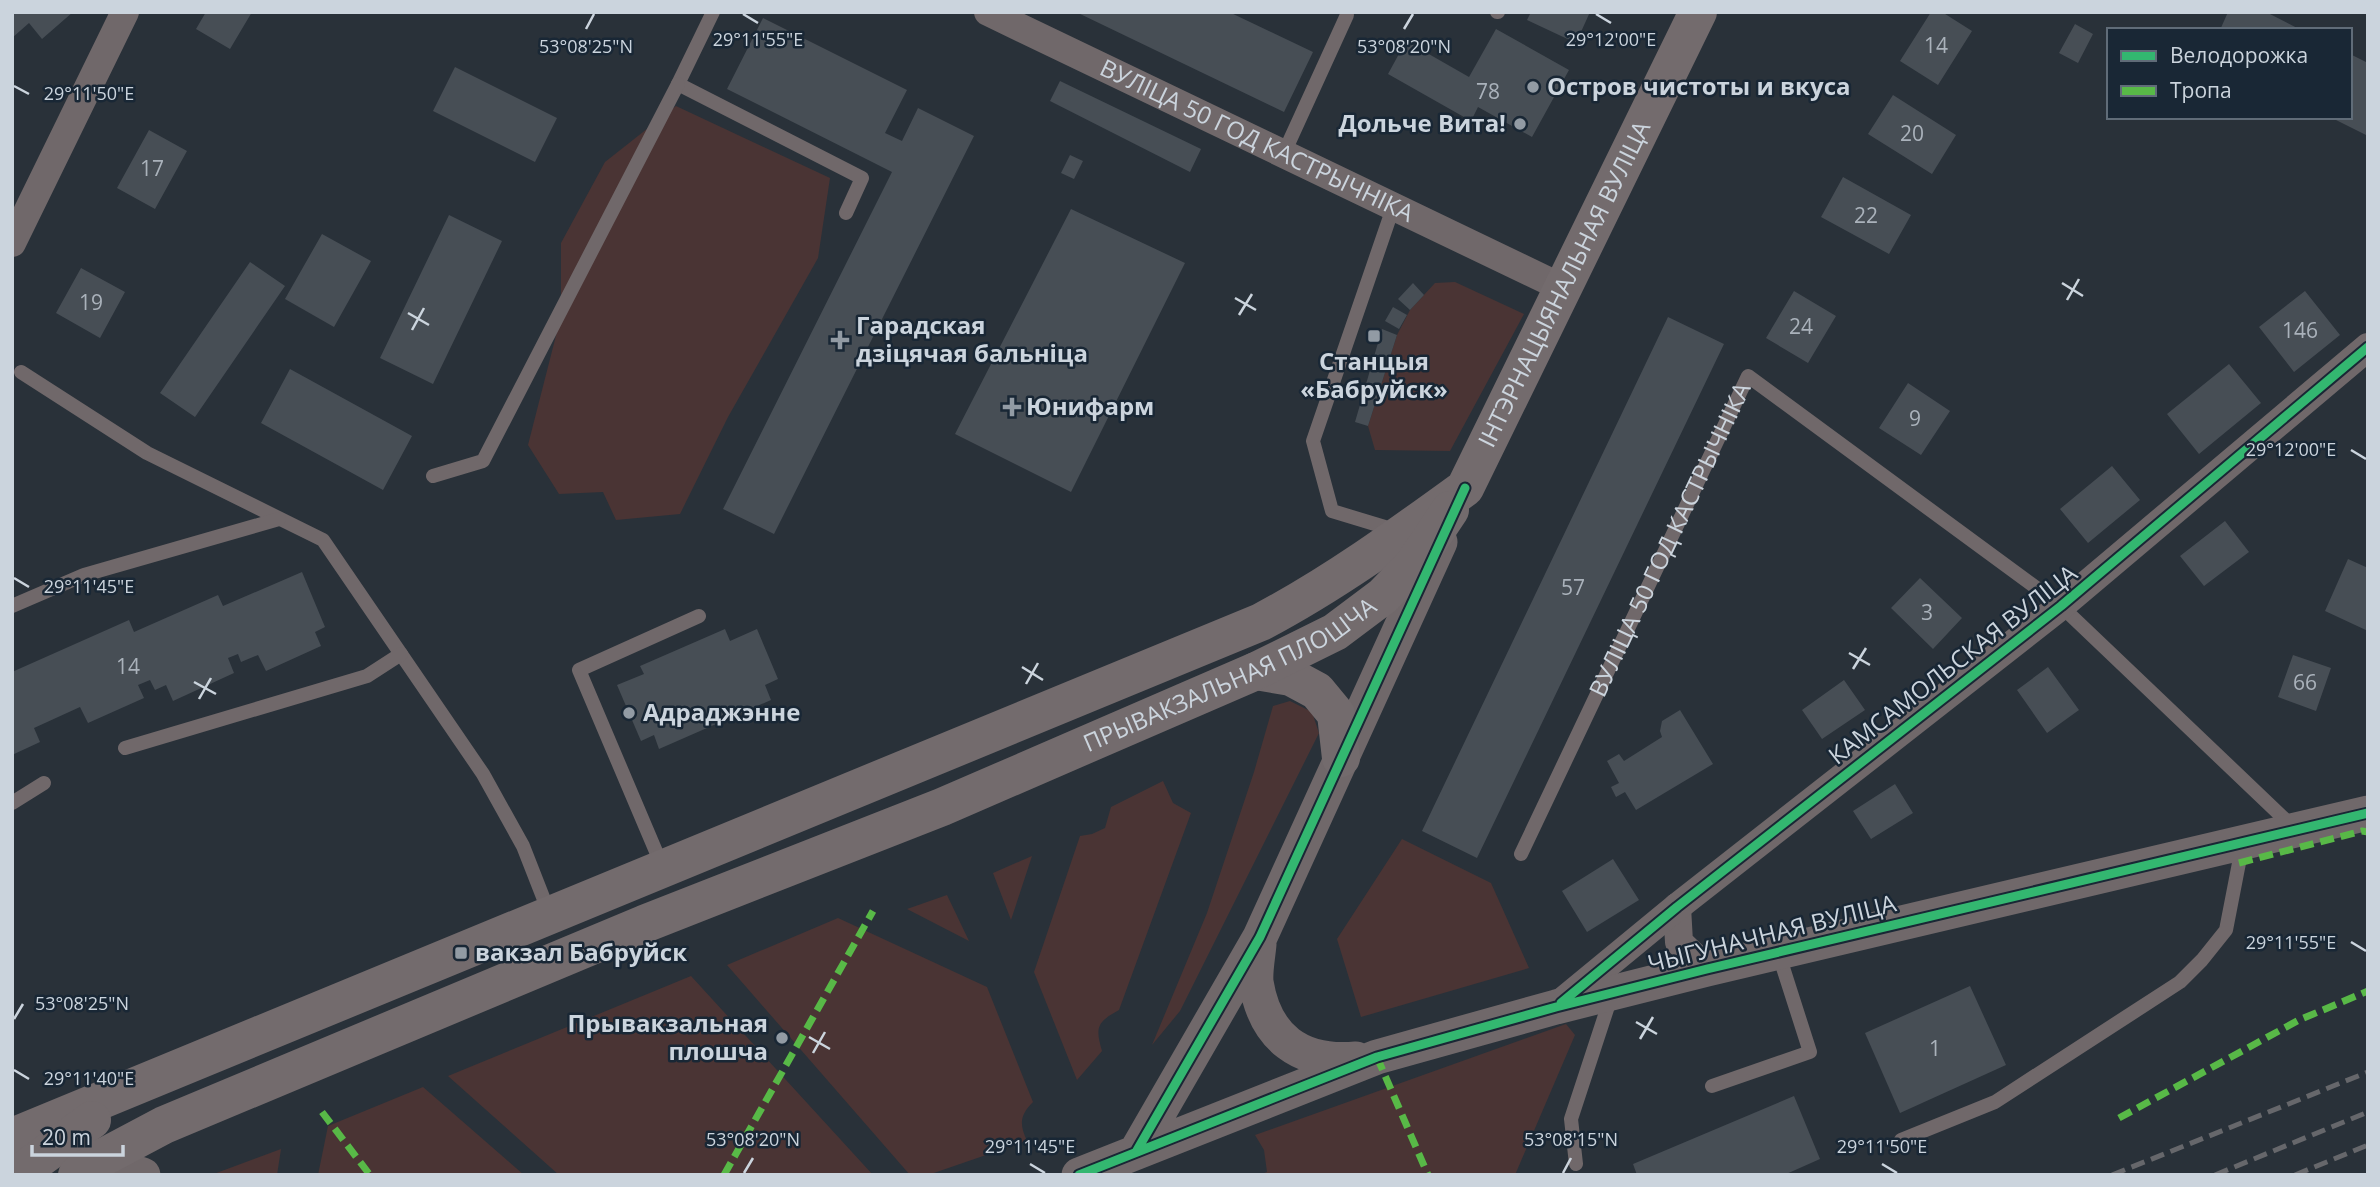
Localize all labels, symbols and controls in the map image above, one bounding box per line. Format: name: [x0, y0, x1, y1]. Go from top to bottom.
text: 29°11'55"E: [713, 27, 803, 51]
text: 29°12'00"E: [1566, 27, 1656, 51]
legend: [2107, 28, 2352, 119]
house number: 14: [1924, 31, 1948, 59]
text: 53°08'25"N: [539, 34, 633, 58]
text: 53°08'20"N: [1357, 34, 1451, 58]
text: Велодорожка: [2170, 41, 2308, 69]
street label: ВУЛІЦА 50 ГОД КАСТРЫЧНІКА: [1095, 50, 1420, 229]
place label: Остров чистоты и вкуса: [1547, 69, 1850, 102]
text: Тропа: [2170, 76, 2232, 104]
house number: 78: [1476, 77, 1500, 105]
marker: Остров чистоты и вкуса: [1525, 79, 1541, 95]
text: 29°11'50"E: [44, 81, 134, 105]
place label: Дольче Вита!: [1338, 106, 1506, 139]
street label: ІНТЭРНАЦЫЯНАЛЬНАЯ ВУЛІЦА: [1469, 114, 1658, 452]
marker: Дольче Вита!: [1512, 116, 1528, 132]
house number: 20: [1900, 119, 1924, 147]
house number: 17: [140, 154, 164, 182]
house number: 22: [1854, 201, 1878, 229]
house number: 19: [79, 288, 103, 316]
place label: Гарадская дзіцячая бальніца: [856, 308, 1088, 369]
house number: 24: [1789, 312, 1813, 340]
house number: 146: [2282, 316, 2318, 344]
marker: Станцыя «Бабруйск»: [1366, 328, 1382, 344]
marker: Гарадская дзіцячая бальніца: [830, 330, 850, 350]
place label: Станцыя «Бабруйск»: [1300, 344, 1448, 405]
street label: ВУЛІЦА 50 ГОД КАСТРЫЧНІКА: [1580, 376, 1758, 702]
place label: Юнифарм: [1026, 389, 1154, 422]
marker: Юнифарм: [1004, 399, 1020, 415]
house number: 9: [1909, 404, 1921, 432]
text: 29°12'00"E: [2246, 437, 2336, 461]
street label: КАМСАМОЛЬСКАЯ ВУЛІЦА: [1821, 556, 2084, 771]
house number: 57: [1561, 573, 1585, 601]
text: 29°11'45"E: [44, 574, 134, 598]
street label: ПРЫВАКЗАЛЬНАЯ ПЛОШЧА: [1078, 588, 1383, 759]
house number: 3: [1921, 598, 1933, 626]
house number: 14: [116, 652, 140, 680]
house number: 66: [2293, 668, 2317, 696]
place label: Адраджэнне: [643, 695, 800, 728]
marker: Адраджэнне: [621, 705, 637, 721]
street label: ЧЫГУНАЧНАЯ ВУЛІЦА: [1644, 886, 1900, 979]
text: 29°11'55"E: [2246, 930, 2336, 954]
place label: вакзал Бабруйск: [475, 935, 687, 968]
marker: вакзал Бабруйск: [453, 945, 469, 961]
text: 53°08'25"N: [35, 991, 129, 1015]
place label: Прывакзальная плошча: [567, 1006, 768, 1067]
marker: Прывакзальная плошча: [774, 1030, 790, 1046]
house number: 1: [1929, 1034, 1941, 1062]
text: 29°11'40"E: [44, 1066, 134, 1090]
scale bar: [32, 1114, 122, 1158]
text: 20 m: [42, 1123, 91, 1151]
text: 53°08'20"N: [706, 1127, 800, 1151]
text: 53°08'15"N: [1524, 1127, 1618, 1151]
text: 29°11'45"E: [985, 1134, 1075, 1158]
text: 29°11'50"E: [1837, 1134, 1927, 1158]

